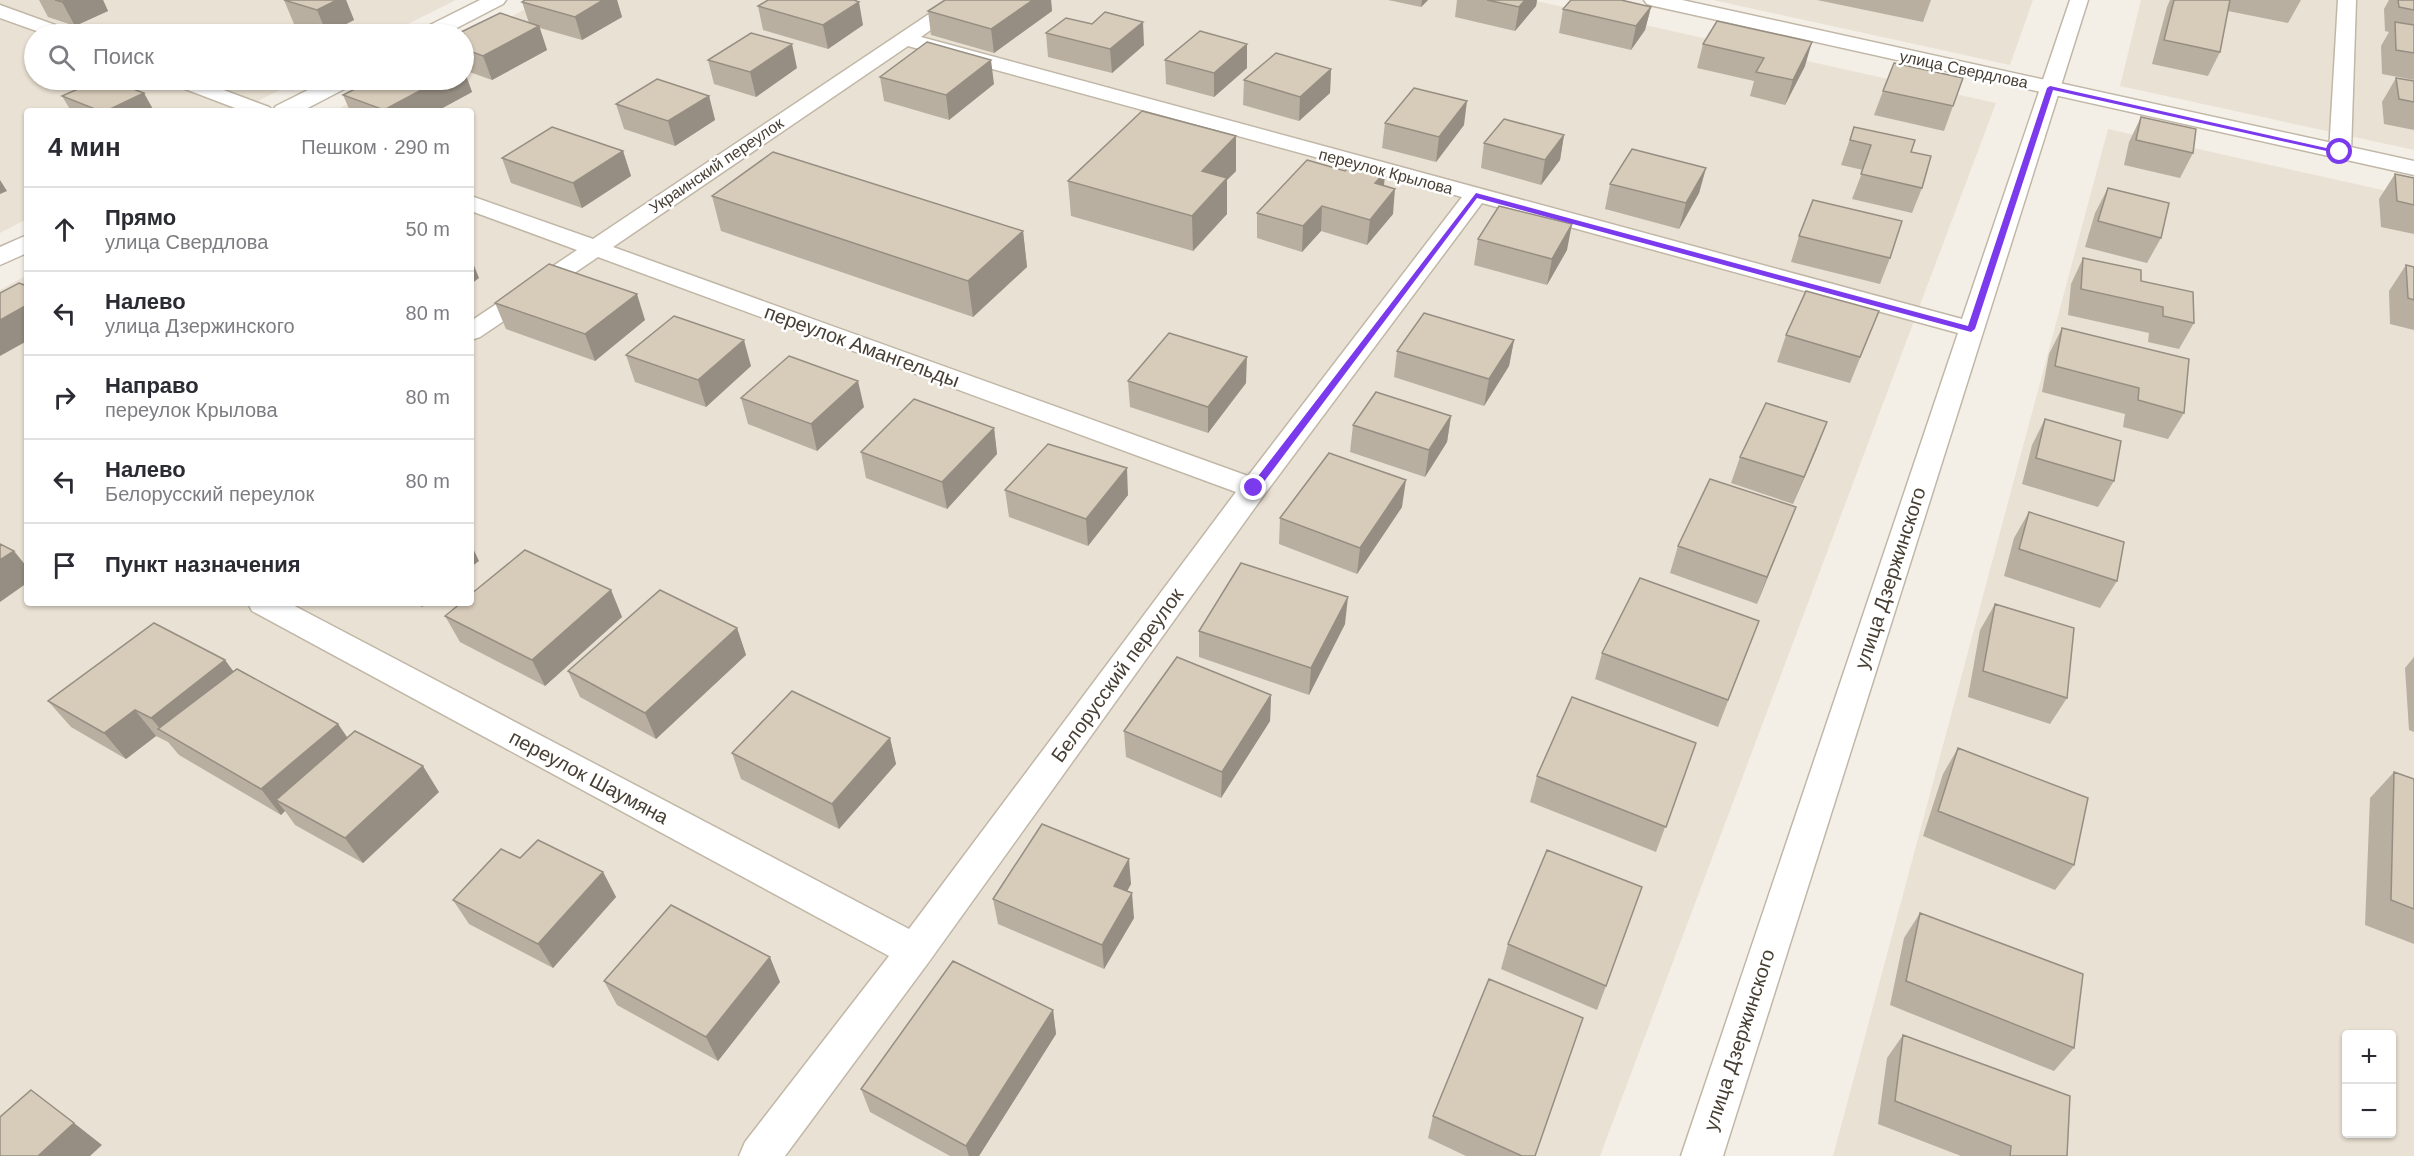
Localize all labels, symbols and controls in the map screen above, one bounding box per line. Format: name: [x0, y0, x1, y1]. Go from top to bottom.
search box: [24, 24, 474, 90]
icon: search: [45, 41, 78, 74]
text: Поиск: [93, 44, 154, 69]
street label: улица Свердлова: [1898, 48, 2030, 91]
street label: Украинский переулок: [646, 114, 787, 217]
text: 4 мин: [48, 132, 121, 162]
text: Пешком · 290 m: [301, 136, 450, 158]
route start: [2326, 138, 2352, 164]
street label: переулок Крылова: [1317, 145, 1455, 198]
text: Прямо: [105, 205, 176, 230]
icon: ahead: [48, 213, 81, 246]
text: 50 m: [406, 218, 450, 240]
text: улица Свердлова: [105, 231, 268, 253]
text: Налево: [105, 289, 186, 314]
icon: left: [48, 297, 81, 330]
street label: переулок Амангельды: [762, 301, 962, 391]
text: 80 m: [406, 302, 450, 324]
text: улица Дзержинского: [105, 315, 295, 337]
text: Направо: [105, 373, 199, 398]
icon: right: [48, 381, 81, 414]
text: 80 m: [406, 386, 450, 408]
text: переулок Крылова: [105, 399, 278, 421]
text: Налево: [105, 457, 186, 482]
icon: left: [48, 465, 81, 498]
text: 80 m: [406, 470, 450, 492]
route end: [1240, 474, 1266, 500]
text: Белорусский переулок: [105, 483, 314, 505]
street label: улица Дзержинского: [1850, 484, 1930, 672]
icon: arrive: [48, 549, 81, 582]
text: Пункт назначения: [105, 552, 301, 577]
street label: Белорусский переулок: [1047, 584, 1188, 766]
street label: переулок Шаумяна: [506, 726, 673, 829]
street label: улица Дзержинского: [1699, 946, 1779, 1134]
map controls: [2342, 1030, 2396, 1138]
button: +: [2342, 1030, 2396, 1084]
button: −: [2342, 1084, 2396, 1138]

